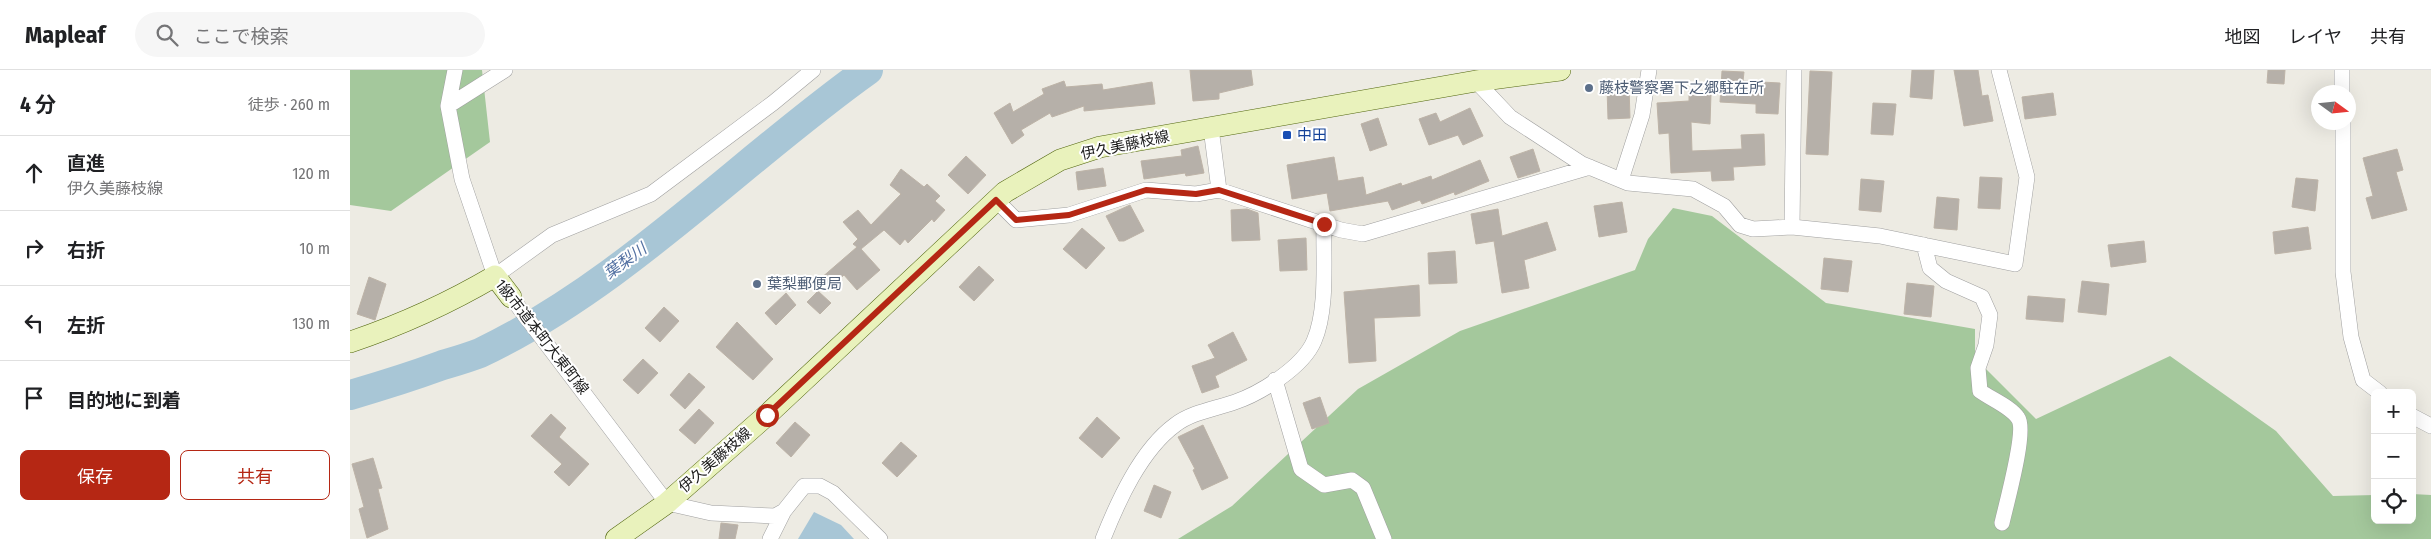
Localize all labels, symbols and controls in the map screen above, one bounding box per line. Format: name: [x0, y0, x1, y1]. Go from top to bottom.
search box: [135, 12, 485, 57]
text: Mapleaf: [25, 21, 105, 49]
icon: search: [153, 21, 181, 49]
text: ここで検索: [193, 25, 289, 48]
text: 地図: [2225, 26, 2261, 48]
text: レイヤ: [2289, 26, 2342, 48]
text: 共有: [2370, 26, 2406, 48]
place label: 藤枝警察署下之郷駐在所: [1599, 79, 1764, 97]
marker: 藤枝警察署下之郷駐在所: [1583, 82, 1595, 94]
north arrow: [2311, 85, 2356, 130]
text: 4 分: [20, 92, 56, 118]
text: 徒歩 · 260 m: [248, 95, 330, 114]
place label: 中田: [1297, 126, 1327, 144]
street label: 伊久美藤枝線: [1079, 127, 1171, 163]
marker: 中田: [1281, 129, 1293, 141]
text: 直進: [67, 152, 105, 175]
icon: ahead: [20, 159, 48, 187]
text: 120 m: [292, 164, 330, 183]
text: 伊久美藤枝線: [67, 179, 163, 198]
route end: [1313, 213, 1336, 236]
icon: right: [20, 234, 48, 262]
water label: 葉梨川: [600, 238, 652, 283]
text: 右折: [67, 239, 105, 262]
text: 10 m: [299, 239, 330, 258]
place label: 葉梨郵便局: [767, 275, 842, 293]
street label: 1級市道本町大東町線: [492, 276, 592, 398]
marker: 葉梨郵便局: [751, 278, 763, 290]
icon: left: [20, 309, 48, 337]
text: 左折: [67, 314, 105, 337]
text: 130 m: [292, 314, 330, 333]
icon: arrive: [20, 384, 48, 412]
text: 目的地に到着: [67, 389, 181, 412]
map controls: [2371, 389, 2416, 524]
button: +: [2371, 389, 2416, 434]
route start: [756, 404, 779, 427]
street label: 伊久美藤枝線: [675, 424, 755, 496]
button: −: [2371, 434, 2416, 479]
button: 保存: [20, 450, 170, 500]
button: 共有: [180, 450, 330, 500]
button: locate: [2371, 479, 2416, 524]

